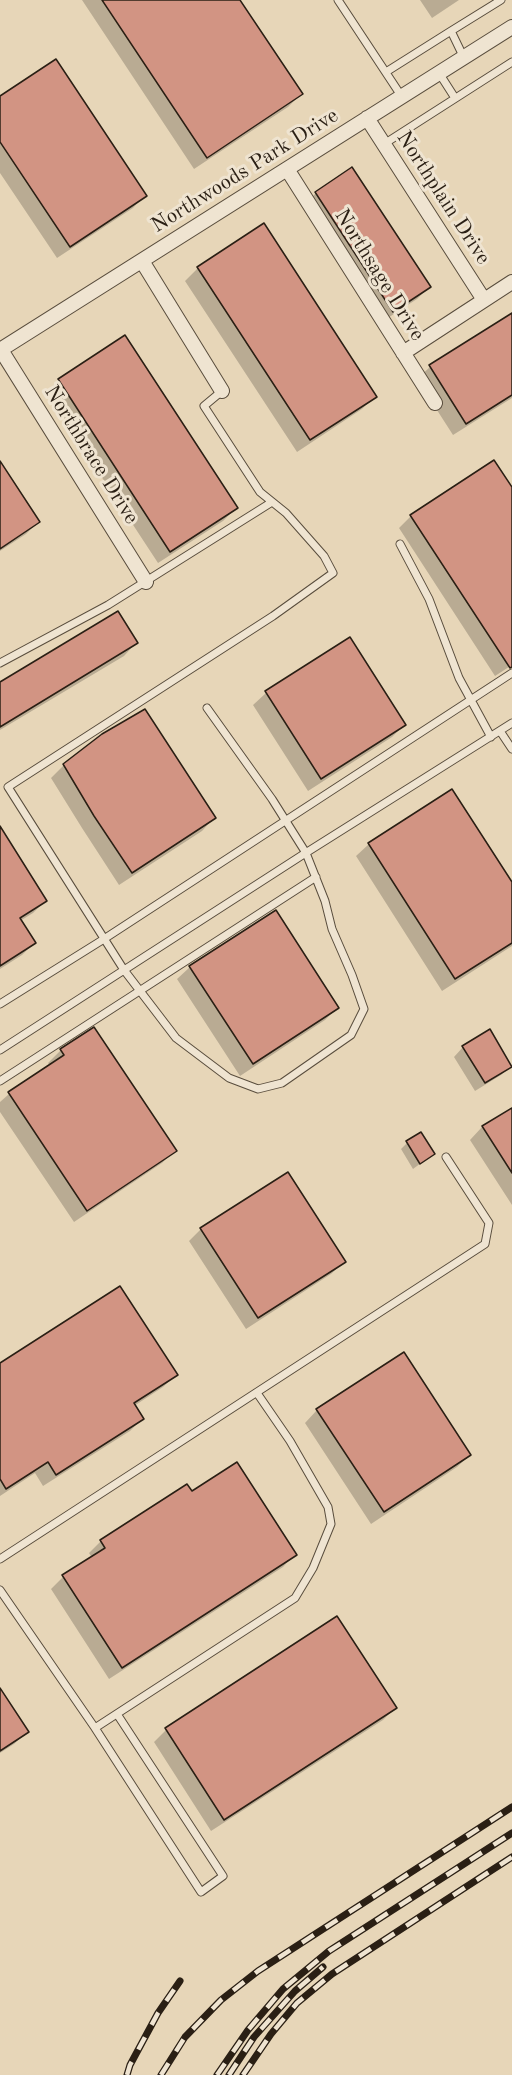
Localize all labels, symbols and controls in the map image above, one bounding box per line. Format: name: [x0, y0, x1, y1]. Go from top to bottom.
street label: Northwoods Park Drive: [147, 103, 343, 239]
street label: Northplain Drive: [390, 126, 496, 270]
street label: Northsage Drive: [328, 204, 430, 346]
street label: Northbrace Drive: [38, 381, 144, 529]

